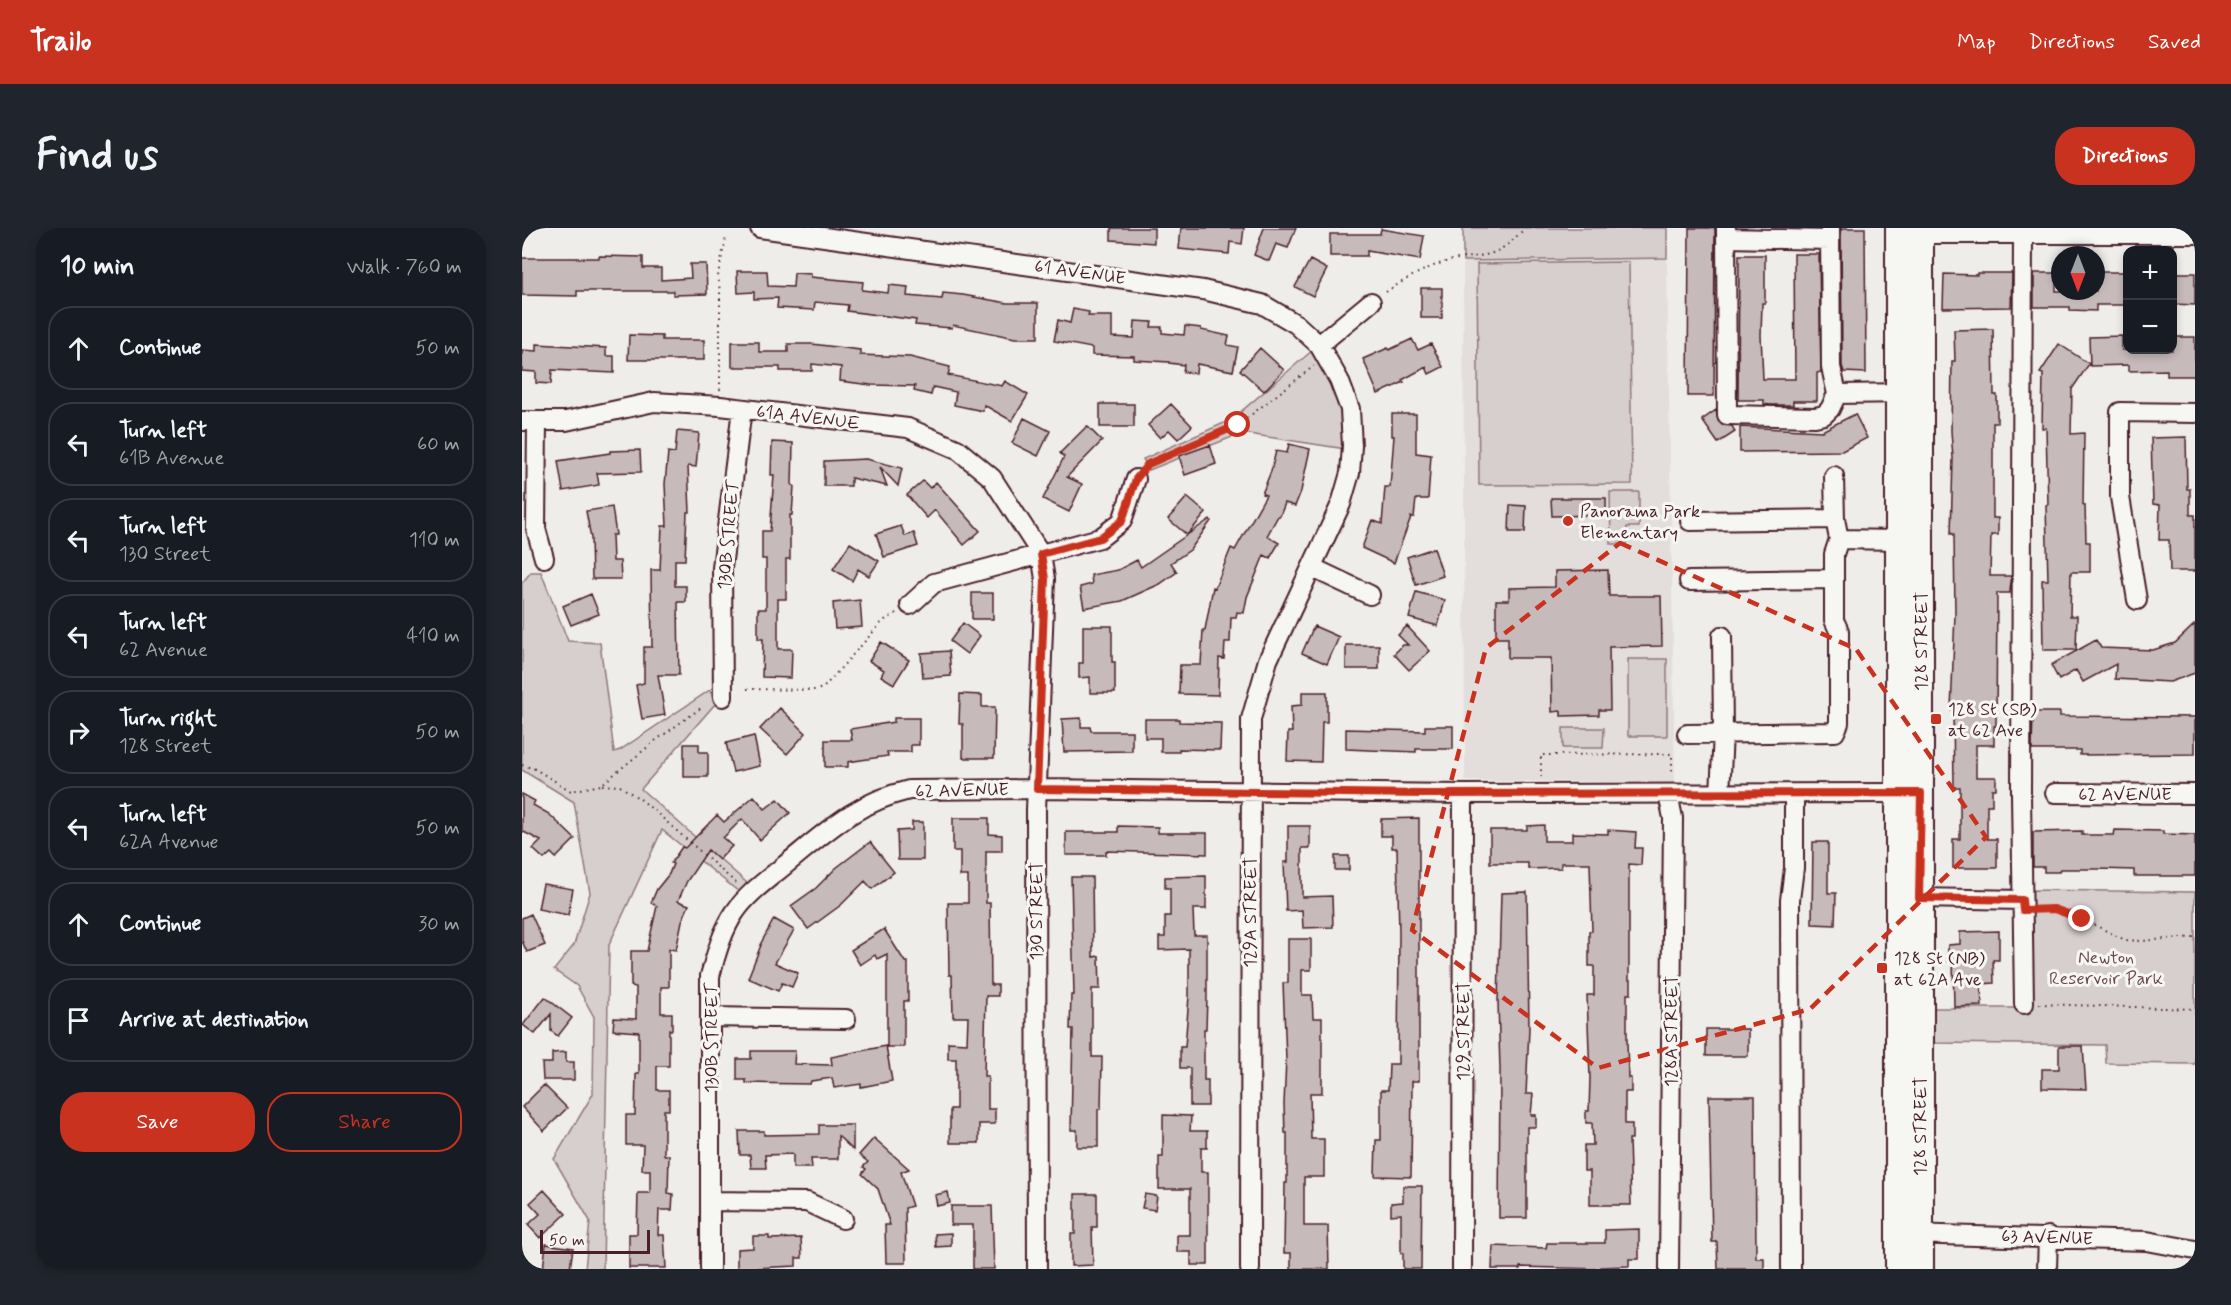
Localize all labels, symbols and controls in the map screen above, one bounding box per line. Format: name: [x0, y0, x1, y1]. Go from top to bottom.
text: Trailo: [30, 24, 91, 61]
text: Map: [1957, 28, 1996, 56]
text: Directions: [2029, 28, 2115, 56]
text: Saved: [2148, 28, 2201, 56]
button: Directions: [2055, 127, 2195, 185]
text: Find us: [36, 129, 158, 184]
north arrow: [2051, 246, 2105, 300]
map controls: [2123, 246, 2177, 354]
button: +: [2123, 246, 2177, 300]
text: 10 min: [60, 250, 135, 284]
text: Walk · 760 m: [347, 254, 462, 281]
street label: 61 AVENUE: [1033, 255, 1127, 291]
button: −: [2123, 300, 2177, 354]
icon: ahead: [62, 332, 95, 365]
text: Continue: [119, 334, 201, 362]
text: 50 m: [415, 335, 460, 362]
street label: 61A AVENUE: [755, 400, 861, 436]
route start: [1224, 411, 1250, 437]
text: Turn left: [119, 417, 207, 445]
icon: left: [62, 428, 95, 461]
text: 60 m: [417, 431, 460, 458]
text: 61B Avenue: [119, 445, 224, 472]
street label: 130B STREET: [712, 479, 746, 591]
place label: Panorama Park Elementary: [1580, 500, 1700, 545]
text: Turn left: [119, 513, 207, 541]
marker: Panorama Park Elementary: [1561, 514, 1575, 528]
icon: left: [62, 524, 95, 557]
text: 110 m: [409, 527, 460, 554]
text: 130 Street: [119, 541, 211, 568]
street label: 128 STREET: [1910, 591, 1934, 691]
text: Turn left: [119, 609, 207, 637]
icon: left: [62, 620, 95, 653]
text: 410 m: [406, 623, 460, 650]
text: 62 Avenue: [119, 637, 208, 664]
place label: 128 St (SB) at 62 Ave: [1948, 698, 2037, 743]
text: Turn right: [119, 705, 217, 733]
marker: 128 St (SB) at 62 Ave: [1929, 712, 1943, 726]
icon: right: [62, 716, 95, 749]
text: 50 m: [415, 719, 460, 746]
text: 128 Street: [119, 733, 212, 760]
street label: 62 AVENUE: [915, 778, 1009, 804]
street label: 62 AVENUE: [2078, 783, 2172, 807]
text: Turn left: [119, 801, 207, 829]
icon: left: [62, 812, 95, 845]
text: 50 m: [415, 815, 460, 842]
text: 62A Avenue: [119, 829, 219, 856]
street label: 129A STREET: [1239, 856, 1263, 968]
street label: 130 STREET: [1025, 861, 1049, 961]
route end: [2068, 905, 2094, 931]
icon: ahead: [62, 908, 95, 941]
text: Continue: [119, 910, 201, 938]
text: 30 m: [418, 911, 460, 938]
park label: Newton Reservoir Park: [2049, 946, 2163, 991]
place label: 128 St (NB) at 62A Ave: [1894, 947, 1985, 992]
marker: 128 St (NB) at 62A Ave: [1875, 961, 1889, 975]
street label: 128A STREET: [1660, 975, 1684, 1087]
street label: 129 STREET: [1452, 981, 1476, 1081]
street label: 130B STREET: [700, 982, 724, 1093]
icon: arrive: [62, 1004, 95, 1037]
text: Arrive at destination: [119, 1006, 309, 1034]
street label: 128 STREET: [1909, 1076, 1933, 1176]
button: Save: [60, 1092, 255, 1152]
button: Share: [267, 1092, 462, 1152]
street label: 63 AVENUE: [2001, 1224, 2093, 1252]
scale bar: [540, 1227, 650, 1254]
text: 50 m: [549, 1230, 585, 1251]

